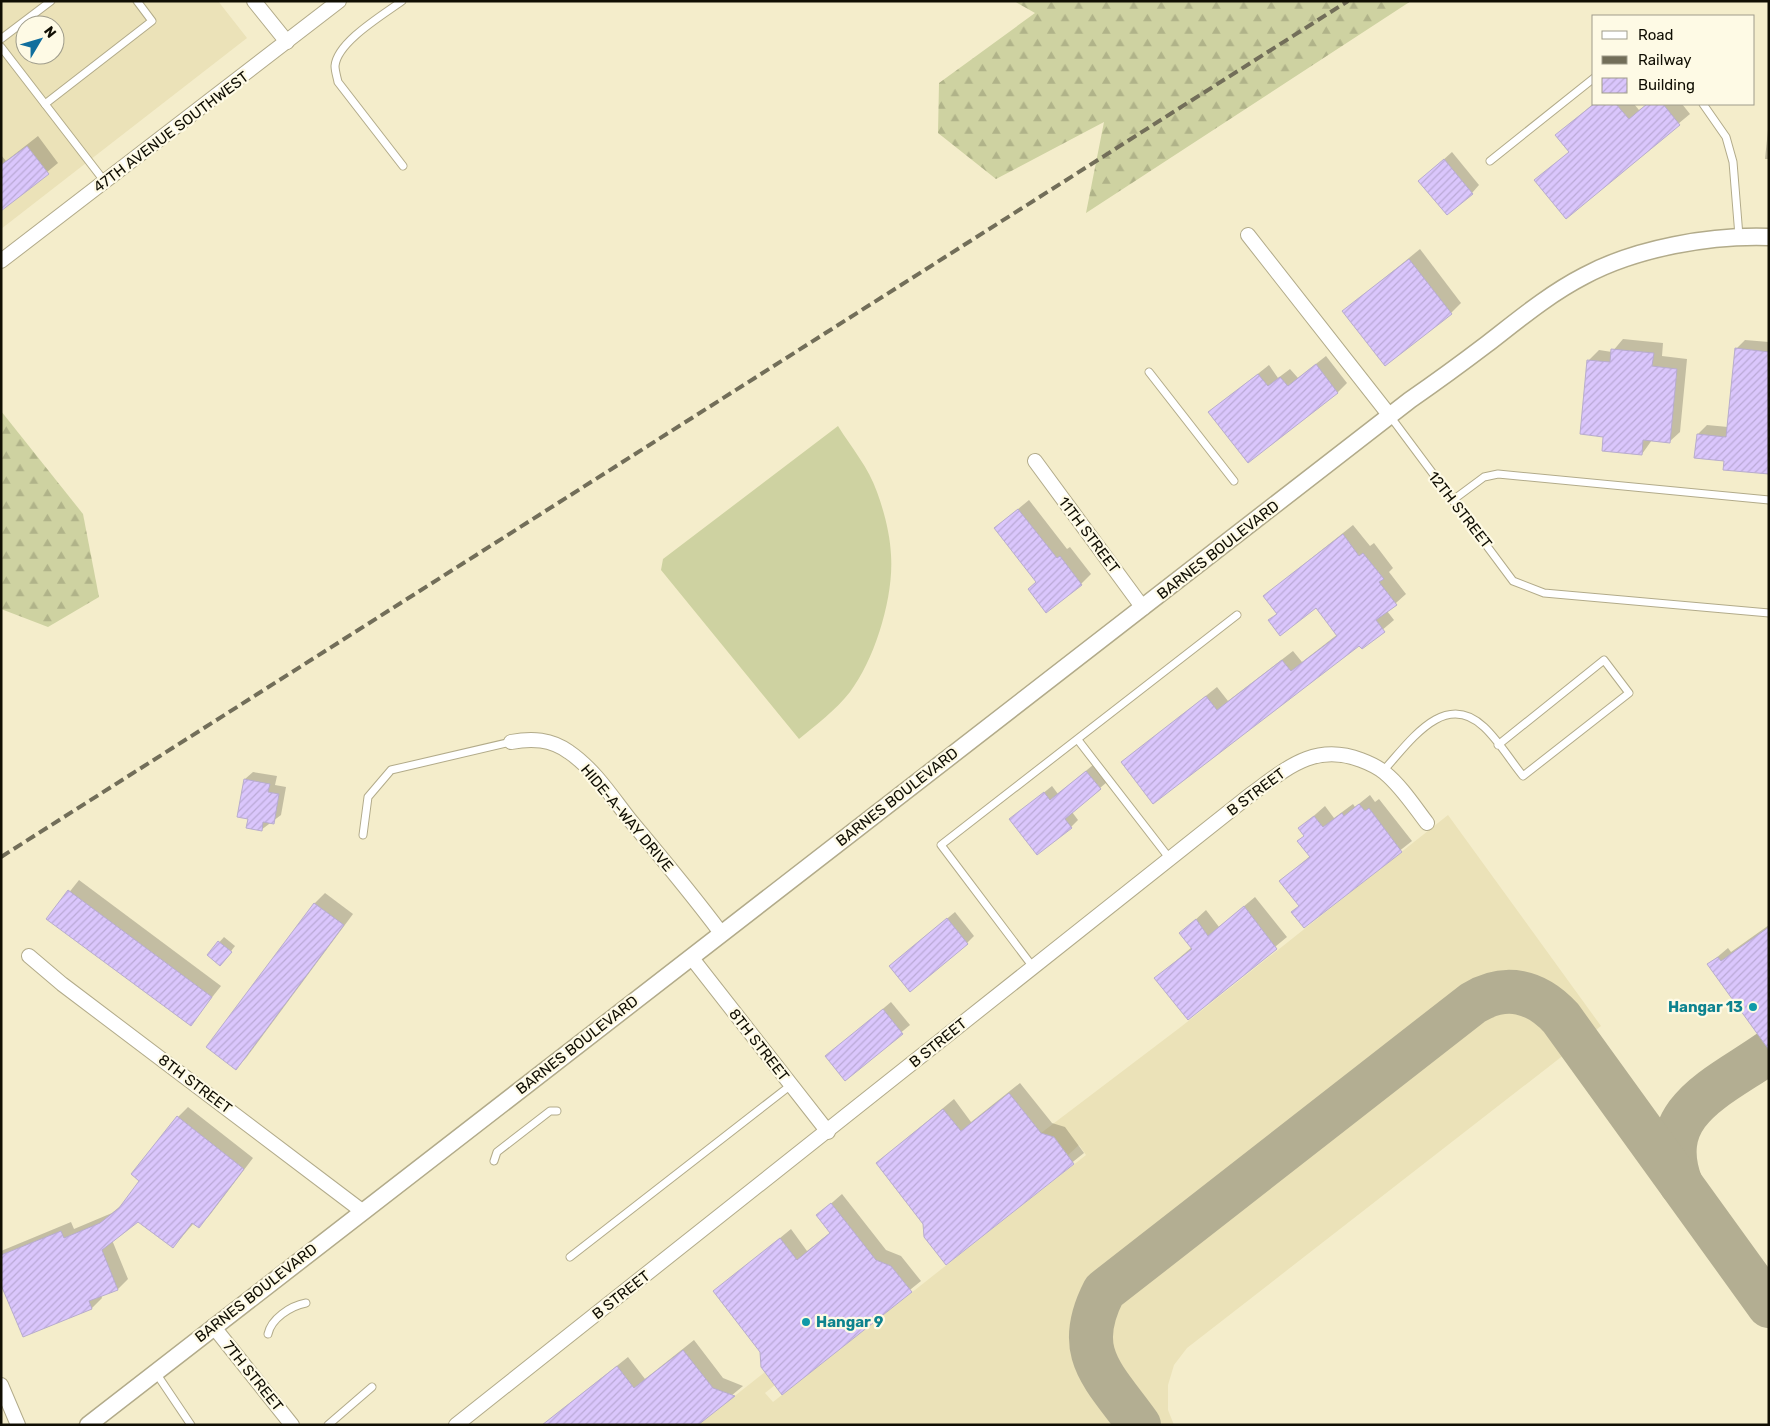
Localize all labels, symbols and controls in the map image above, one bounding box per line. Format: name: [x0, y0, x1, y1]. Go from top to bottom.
north arrow: [15, 15, 65, 65]
legend: [1592, 15, 1755, 105]
text: N: [40, 23, 60, 42]
text: Road: [1638, 26, 1674, 44]
text: Railway: [1638, 51, 1692, 69]
street label: 47TH AVENUE SOUTHWEST: [90, 68, 252, 196]
text: Building: [1638, 76, 1695, 94]
street label: 12TH STREET: [1424, 468, 1496, 552]
street label: 11TH STREET: [1055, 493, 1124, 577]
street label: BARNES BOULEVARD: [1153, 497, 1283, 603]
street label: BARNES BOULEVARD: [832, 744, 962, 850]
street label: HIDE-A-WAY DRIVE: [577, 761, 677, 875]
street label: B STREET: [1223, 764, 1289, 820]
street label: BARNES BOULEVARD: [512, 992, 642, 1098]
place label: Hangar 13: [1668, 998, 1743, 1016]
marker: Hangar 13: [1747, 1001, 1759, 1013]
street label: 8TH STREET: [725, 1005, 793, 1085]
street label: B STREET: [906, 1014, 970, 1071]
street label: 8TH STREET: [155, 1051, 235, 1118]
street label: BARNES BOULEVARD: [191, 1240, 321, 1346]
street label: B STREET: [589, 1267, 654, 1323]
place label: Hangar 9: [816, 1313, 884, 1331]
marker: Hangar 9: [800, 1316, 812, 1328]
street label: 7TH STREET: [219, 1337, 287, 1415]

